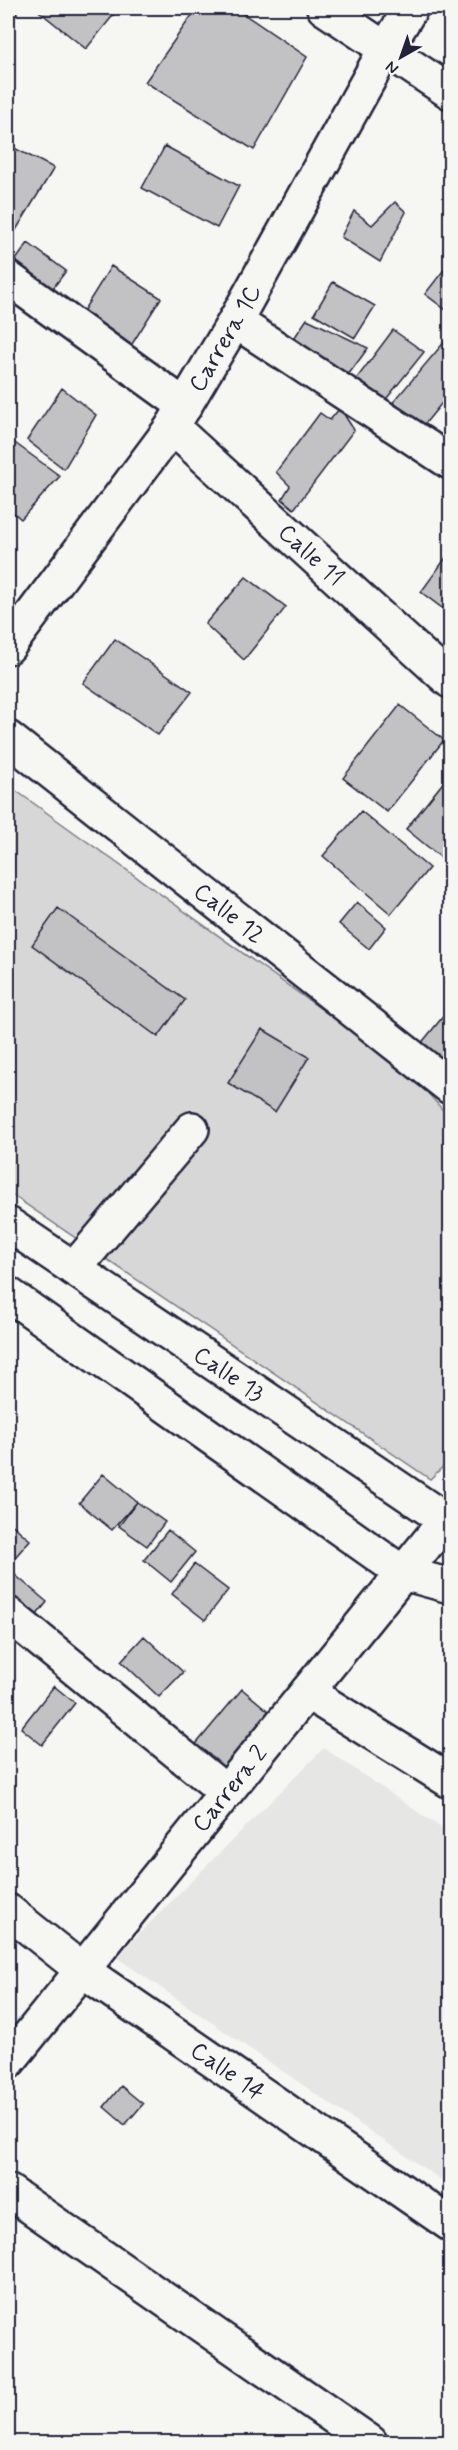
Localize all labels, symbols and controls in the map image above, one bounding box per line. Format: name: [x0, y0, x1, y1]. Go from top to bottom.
north arrow: [371, 27, 431, 87]
text: N: [381, 56, 403, 79]
street label: Carrera 1C: [182, 279, 269, 398]
street label: Calle 11: [271, 517, 350, 594]
street label: Calle 12: [187, 877, 270, 951]
street label: Calle 13: [187, 1340, 270, 1410]
street label: Carrera 2: [186, 1739, 275, 1839]
street label: Calle 14: [184, 2036, 270, 2108]

